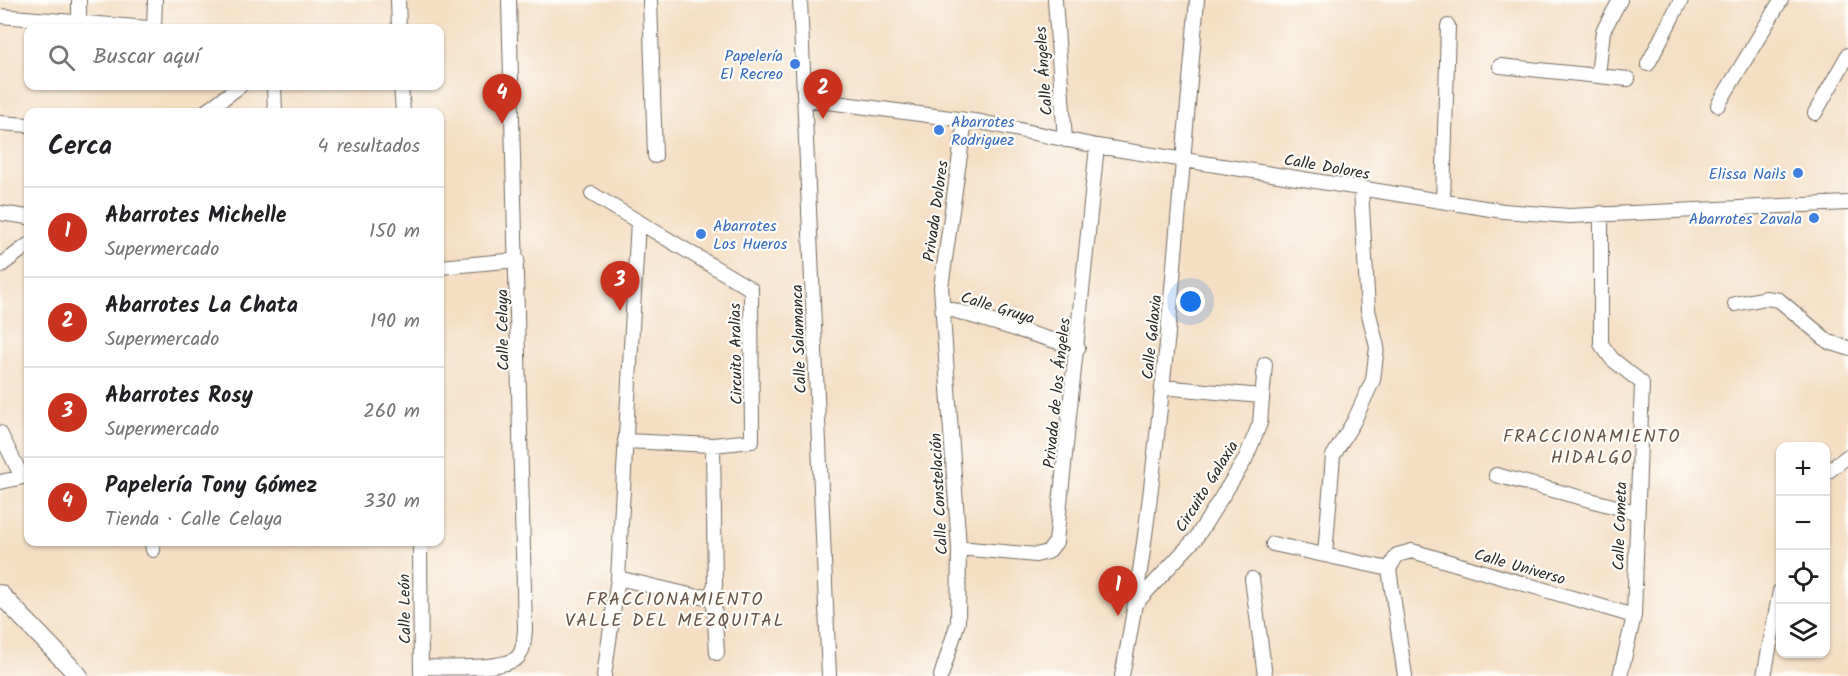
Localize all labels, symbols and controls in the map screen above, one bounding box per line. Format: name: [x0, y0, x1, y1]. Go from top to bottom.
search box: [24, 24, 444, 90]
street label: Calle Ángeles: [1029, 25, 1060, 116]
text: Buscar aquí: [93, 40, 200, 75]
icon: search: [45, 41, 78, 74]
place label: Papelería El Recreo: [720, 44, 783, 87]
marker: Papelería El Recreo: [788, 57, 802, 71]
pin: 2: [804, 70, 842, 119]
pin: 4: [482, 74, 522, 124]
place label: Abarrotes Rodriguez: [951, 110, 1015, 153]
marker: Abarrotes Rodriguez: [932, 123, 946, 137]
text: Cerca: [48, 126, 112, 168]
text: 4 resultados: [318, 131, 420, 163]
street label: Calle Dolores: [1282, 148, 1372, 187]
street label: Privada Dolores: [917, 159, 956, 263]
place label: Elissa Nails: [1708, 162, 1786, 187]
marker: Elissa Nails: [1791, 166, 1805, 180]
text: Abarrotes Michelle: [105, 199, 287, 234]
place label: Abarrotes Zavala: [1689, 207, 1802, 232]
marker: Abarrotes Zavala: [1807, 211, 1821, 225]
place label: Abarrotes Los Hueros: [713, 214, 787, 257]
text: 1: [64, 216, 71, 248]
text: 150 m: [369, 216, 420, 248]
marker: Abarrotes Los Hueros: [694, 227, 708, 241]
text: Supermercado: [105, 234, 219, 266]
pin: 3: [600, 262, 640, 311]
street label: Calle Salamanca: [785, 284, 814, 394]
street label: Calle Gruya: [957, 285, 1038, 332]
your location: [1176, 287, 1205, 316]
text: Abarrotes La Chata: [105, 289, 298, 324]
street label: Calle Celaya: [490, 289, 517, 371]
street label: Calle Galaxia: [1136, 293, 1169, 381]
street label: Circuito Aralias: [723, 303, 750, 405]
text: 2: [62, 306, 73, 338]
text: 190 m: [370, 306, 420, 338]
street label: Privada de los Ángeles: [1037, 317, 1078, 470]
text: Supermercado: [105, 324, 219, 356]
text: Abarrotes Rosy: [105, 379, 253, 414]
text: 3: [62, 396, 73, 428]
text: 260 m: [363, 396, 420, 428]
text: Supermercado: [105, 414, 219, 446]
district label: FRACCIONAMIENTO HIDALGO: [1503, 423, 1681, 473]
street label: Calle Constelación: [924, 432, 955, 556]
street label: Circuito Galaxia: [1169, 436, 1245, 538]
map controls: [1776, 442, 1830, 658]
button: +: [1776, 442, 1830, 496]
text: Papelería Tony Gómez: [105, 469, 317, 504]
street label: Calle Cometa: [1606, 481, 1635, 571]
text: 4: [62, 486, 73, 518]
text: 330 m: [363, 486, 420, 518]
button: −: [1776, 496, 1830, 550]
text: Tienda · Calle Celaya: [105, 504, 282, 536]
street label: Calle Universo: [1471, 543, 1568, 592]
button: locate: [1776, 550, 1830, 604]
pin: 1: [1098, 566, 1138, 616]
street label: Calle León: [392, 574, 419, 644]
district label: FRACCIONAMIENTO VALLE DEL MEZQUITAL: [565, 586, 785, 636]
button: layers: [1776, 604, 1830, 658]

